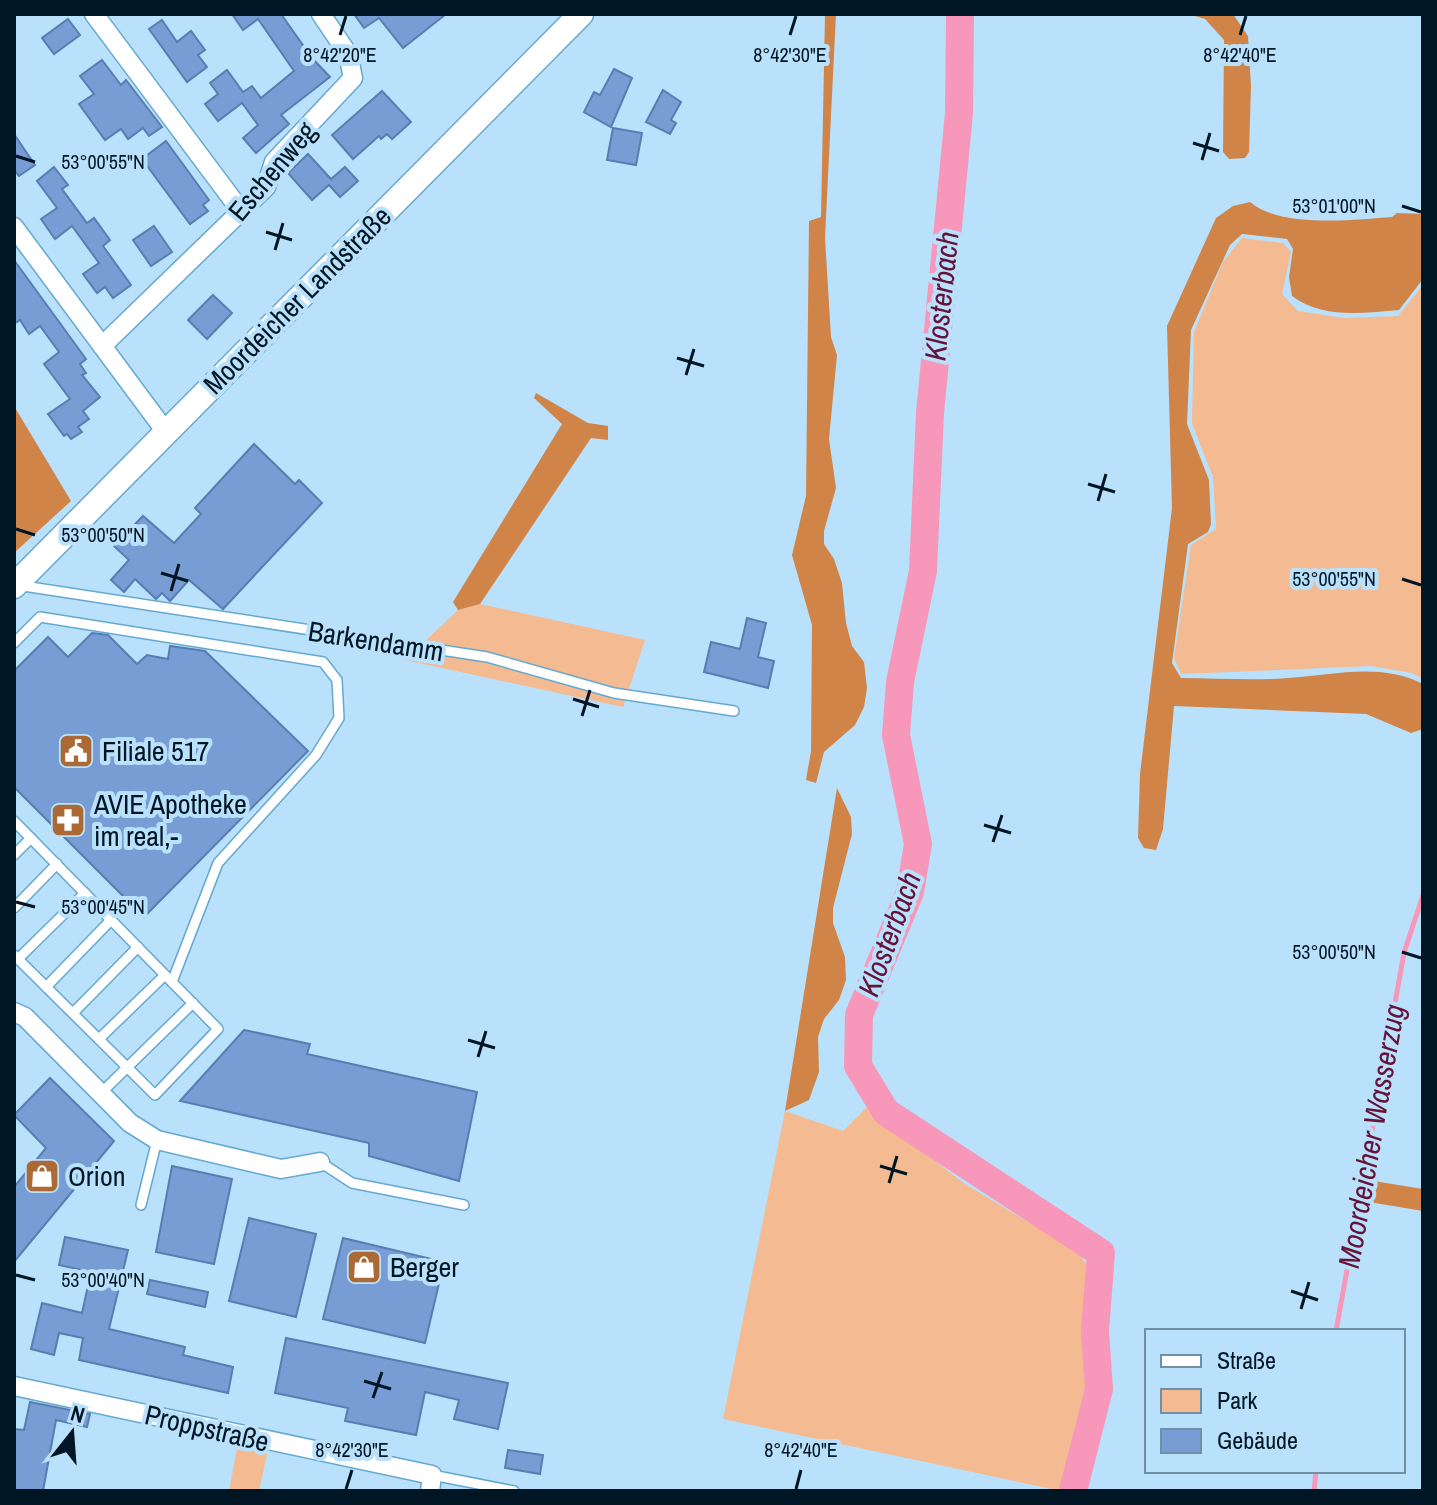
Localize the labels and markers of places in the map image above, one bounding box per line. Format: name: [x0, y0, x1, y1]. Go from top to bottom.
public building icon: Filiale 517: [57, 732, 95, 770]
place label: Filiale 517: [102, 732, 209, 770]
place label: AVIE Apotheke im real,-: [93, 785, 247, 855]
pharmacy icon: AVIE Apotheke im real,-: [49, 801, 87, 839]
shop icon: Orion: [23, 1157, 61, 1195]
place label: Orion: [68, 1157, 125, 1195]
shop icon: Berger: [345, 1248, 383, 1286]
place label: Berger: [390, 1248, 459, 1286]

